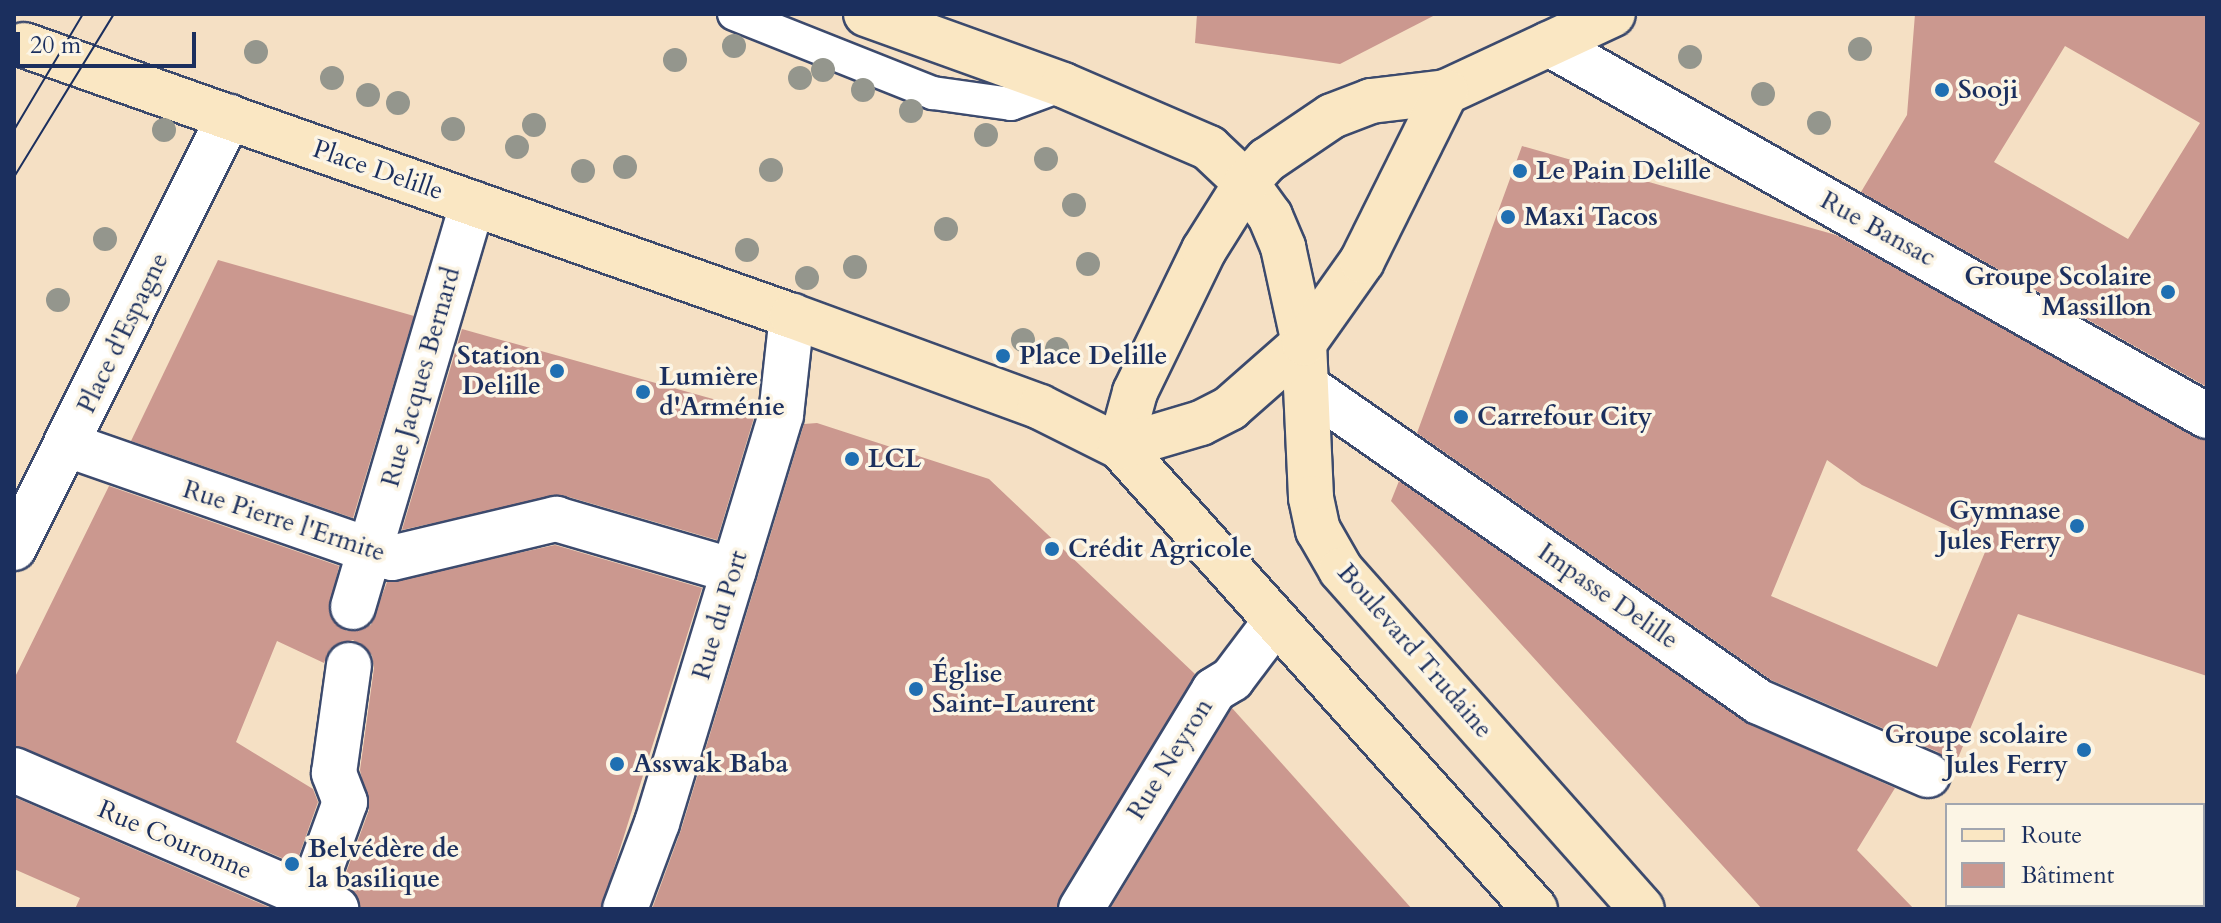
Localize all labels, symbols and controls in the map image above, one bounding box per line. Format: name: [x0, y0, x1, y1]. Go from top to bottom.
scale bar: [20, 16, 200, 66]
text: 20 m: [30, 29, 81, 62]
place label: Sooji: [1958, 74, 2018, 106]
marker: Sooji: [1933, 81, 1951, 99]
street label: Place Delille: [309, 133, 447, 207]
place label: Le Pain Delille: [1536, 155, 1711, 187]
marker: Le Pain Delille: [1511, 162, 1529, 180]
street label: Rue Bansac: [1815, 185, 1941, 273]
place label: Maxi Tacos: [1524, 201, 1658, 233]
marker: Maxi Tacos: [1499, 208, 1517, 226]
street label: Place d'Espagne: [71, 248, 175, 418]
place label: Groupe Scolaire Massillon: [1964, 261, 2152, 322]
street label: Rue Jacques Bernard: [375, 264, 467, 490]
marker: Groupe Scolaire Massillon: [2159, 283, 2177, 301]
place label: Station Delille: [457, 340, 541, 402]
place label: Place Delille: [1019, 340, 1167, 372]
marker: Place Delille: [994, 347, 1012, 365]
place label: Lumière d'Arménie: [659, 361, 785, 422]
marker: Station Delille: [548, 362, 566, 380]
marker: Lumière d'Arménie: [634, 383, 652, 401]
place label: Carrefour City: [1477, 401, 1652, 433]
marker: Carrefour City: [1452, 408, 1470, 426]
place label: LCL: [868, 443, 921, 475]
marker: LCL: [843, 450, 861, 468]
street label: Rue Pierre l'Ermite: [179, 474, 389, 568]
place label: Gymnase Jules Ferry: [1938, 495, 2061, 556]
marker: Gymnase Jules Ferry: [2068, 517, 2086, 535]
place label: Crédit Agricole: [1068, 533, 1252, 565]
street label: Impasse Delille: [1532, 536, 1684, 656]
marker: Crédit Agricole: [1043, 540, 1061, 558]
street label: Rue du Port: [686, 547, 754, 683]
street label: Boulevard Trudaine: [1331, 557, 1499, 745]
place label: Église Saint-Laurent: [932, 658, 1095, 720]
marker: Église Saint-Laurent: [907, 680, 925, 698]
street label: Rue Neyron: [1120, 693, 1220, 825]
place label: Groupe scolaire Jules Ferry: [1885, 719, 2068, 780]
marker: Groupe scolaire Jules Ferry: [2075, 741, 2093, 759]
place label: Asswak Baba: [633, 748, 789, 780]
marker: Asswak Baba: [608, 755, 626, 773]
street label: Rue Couronne: [93, 794, 257, 886]
legend: [1945, 803, 2205, 907]
text: Route: [2021, 819, 2082, 852]
place label: Belvédère de la basilique: [308, 833, 459, 894]
marker: Belvédère de la basilique: [283, 855, 301, 873]
text: Bâtiment: [2021, 859, 2114, 892]

